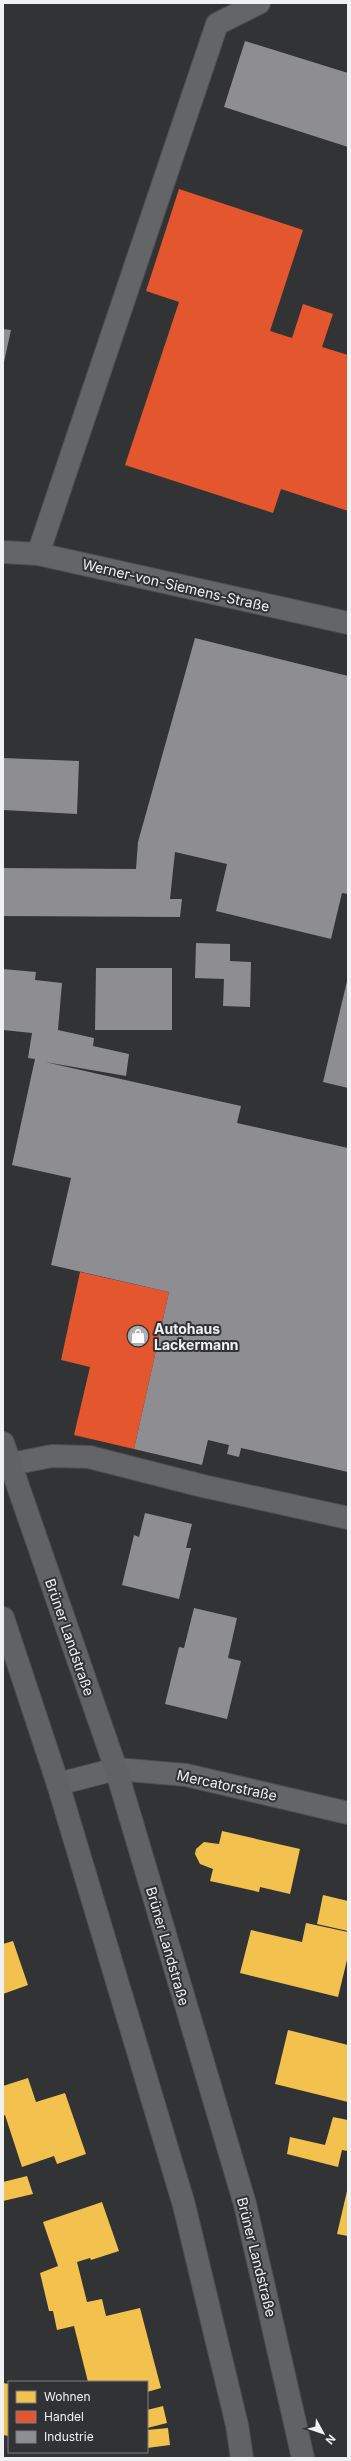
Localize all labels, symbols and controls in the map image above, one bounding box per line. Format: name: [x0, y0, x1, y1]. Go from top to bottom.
street label: Werner-von-Siemens-Straße: [81, 555, 271, 615]
place label: Autohaus Lackermann: [154, 1320, 239, 1353]
shop icon: Autohaus Lackermann: [125, 1323, 151, 1349]
street label: Brüner Landstraße: [42, 1576, 98, 1698]
street label: Mercatorstraße: [175, 1766, 279, 1804]
street label: Brüner Landstraße: [143, 1885, 193, 2007]
street label: Brüner Landstraße: [234, 2195, 280, 2319]
legend: [8, 2381, 148, 2453]
text: Wohnen: [44, 2389, 91, 2404]
text: Handel: [44, 2409, 84, 2424]
north arrow: [303, 2413, 343, 2453]
text: Industrie: [44, 2429, 94, 2444]
text: N: [323, 2432, 339, 2447]

